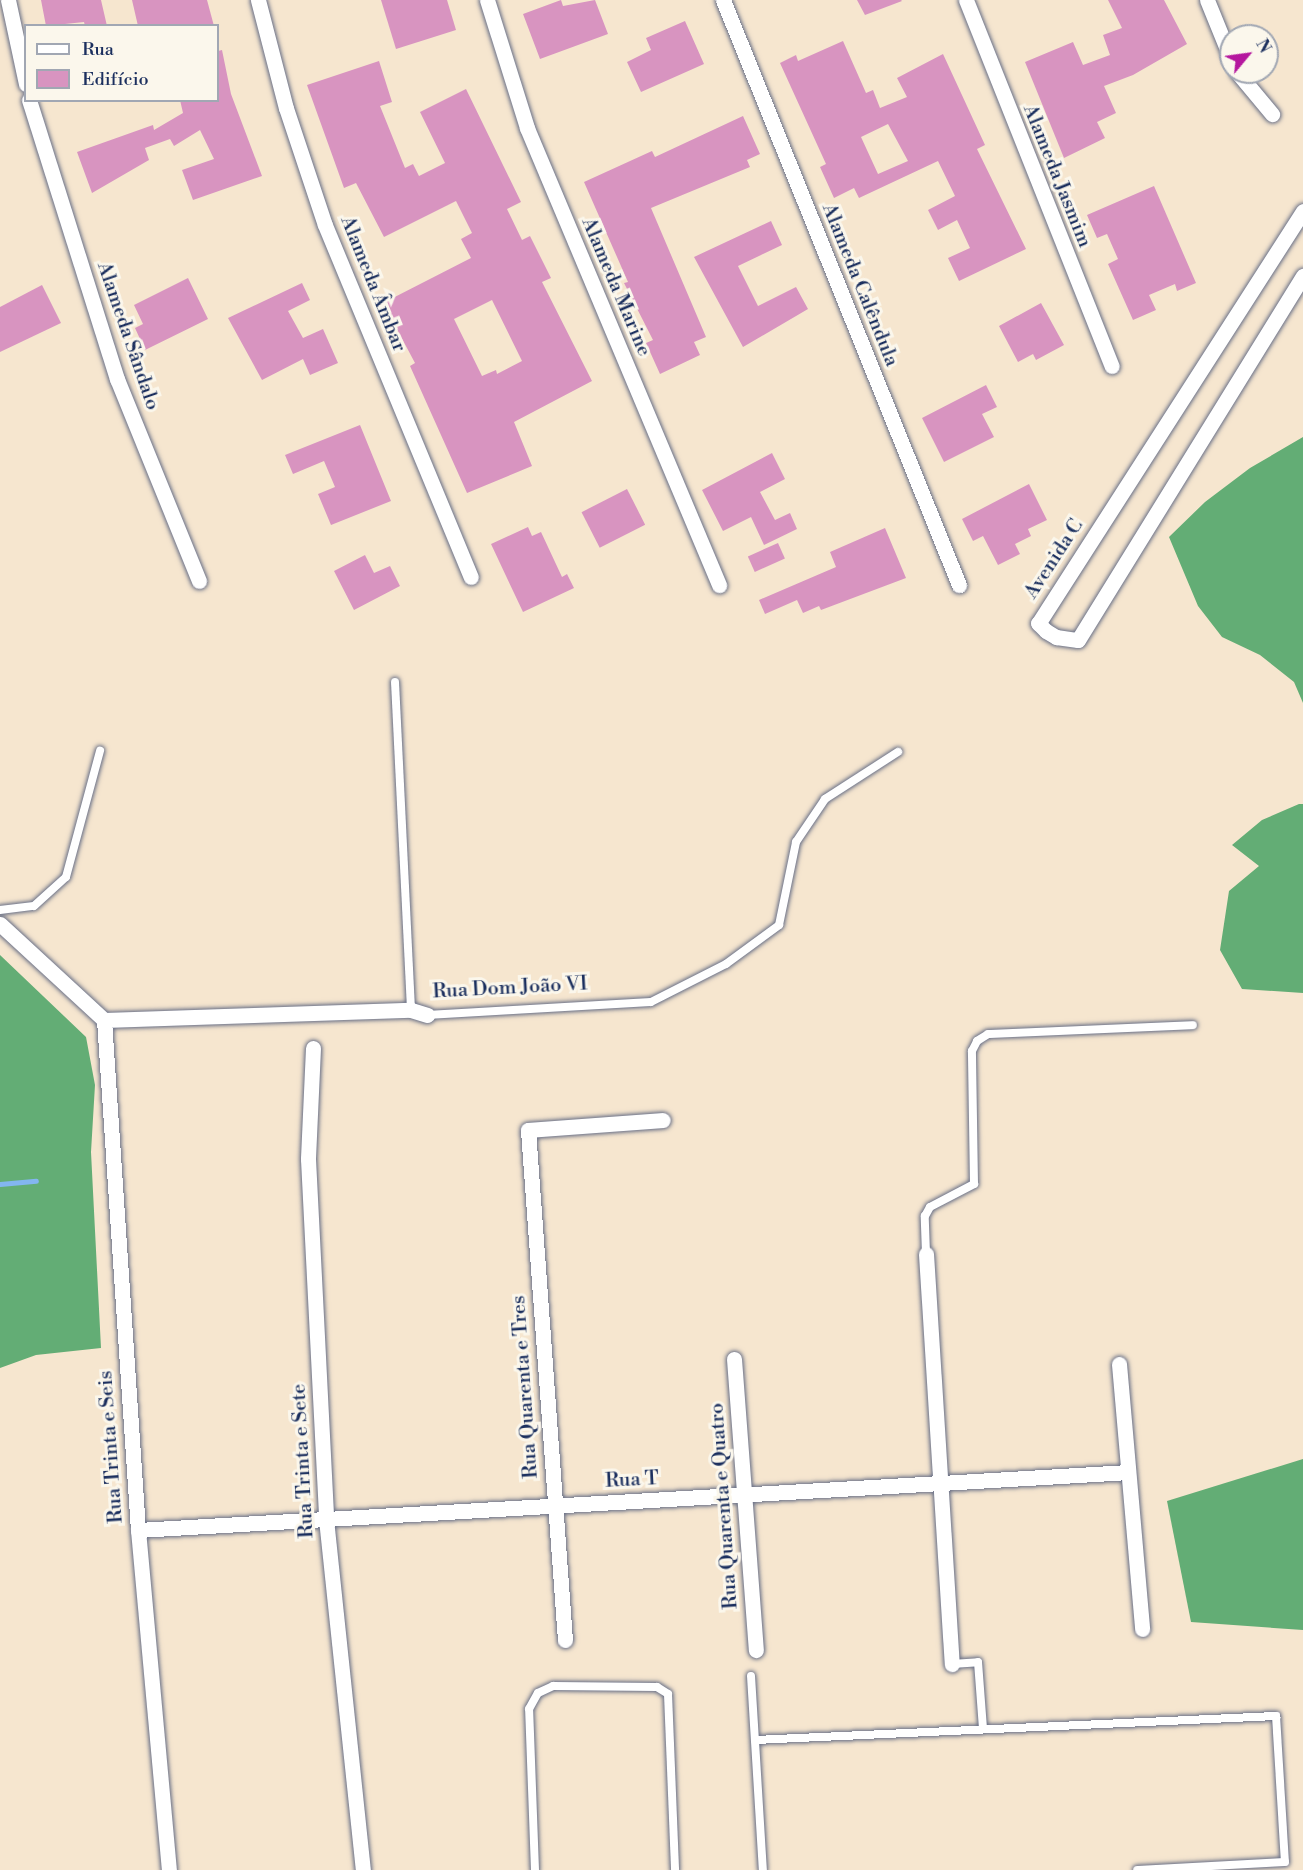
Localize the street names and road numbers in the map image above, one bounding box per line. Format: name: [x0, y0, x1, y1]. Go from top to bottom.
street label: Alameda Jasmim: [1017, 101, 1097, 251]
street label: Alameda Calêndula: [816, 200, 904, 370]
street label: Alameda Âmbar: [335, 213, 411, 355]
street label: Alameda Marine: [576, 214, 656, 360]
street label: Alameda Sândalo: [91, 259, 165, 413]
street label: Avenida C: [1019, 515, 1089, 603]
street label: Rua Dom João VI: [432, 972, 588, 1004]
street label: Rua Quarenta e Tres: [507, 1295, 543, 1479]
street label: Rua Trinta e Seis: [94, 1370, 128, 1524]
street label: Rua Trinta e Sete: [287, 1383, 319, 1539]
street label: Rua Quarenta e Quatro: [705, 1402, 743, 1610]
street label: Rua T: [605, 1467, 659, 1493]

